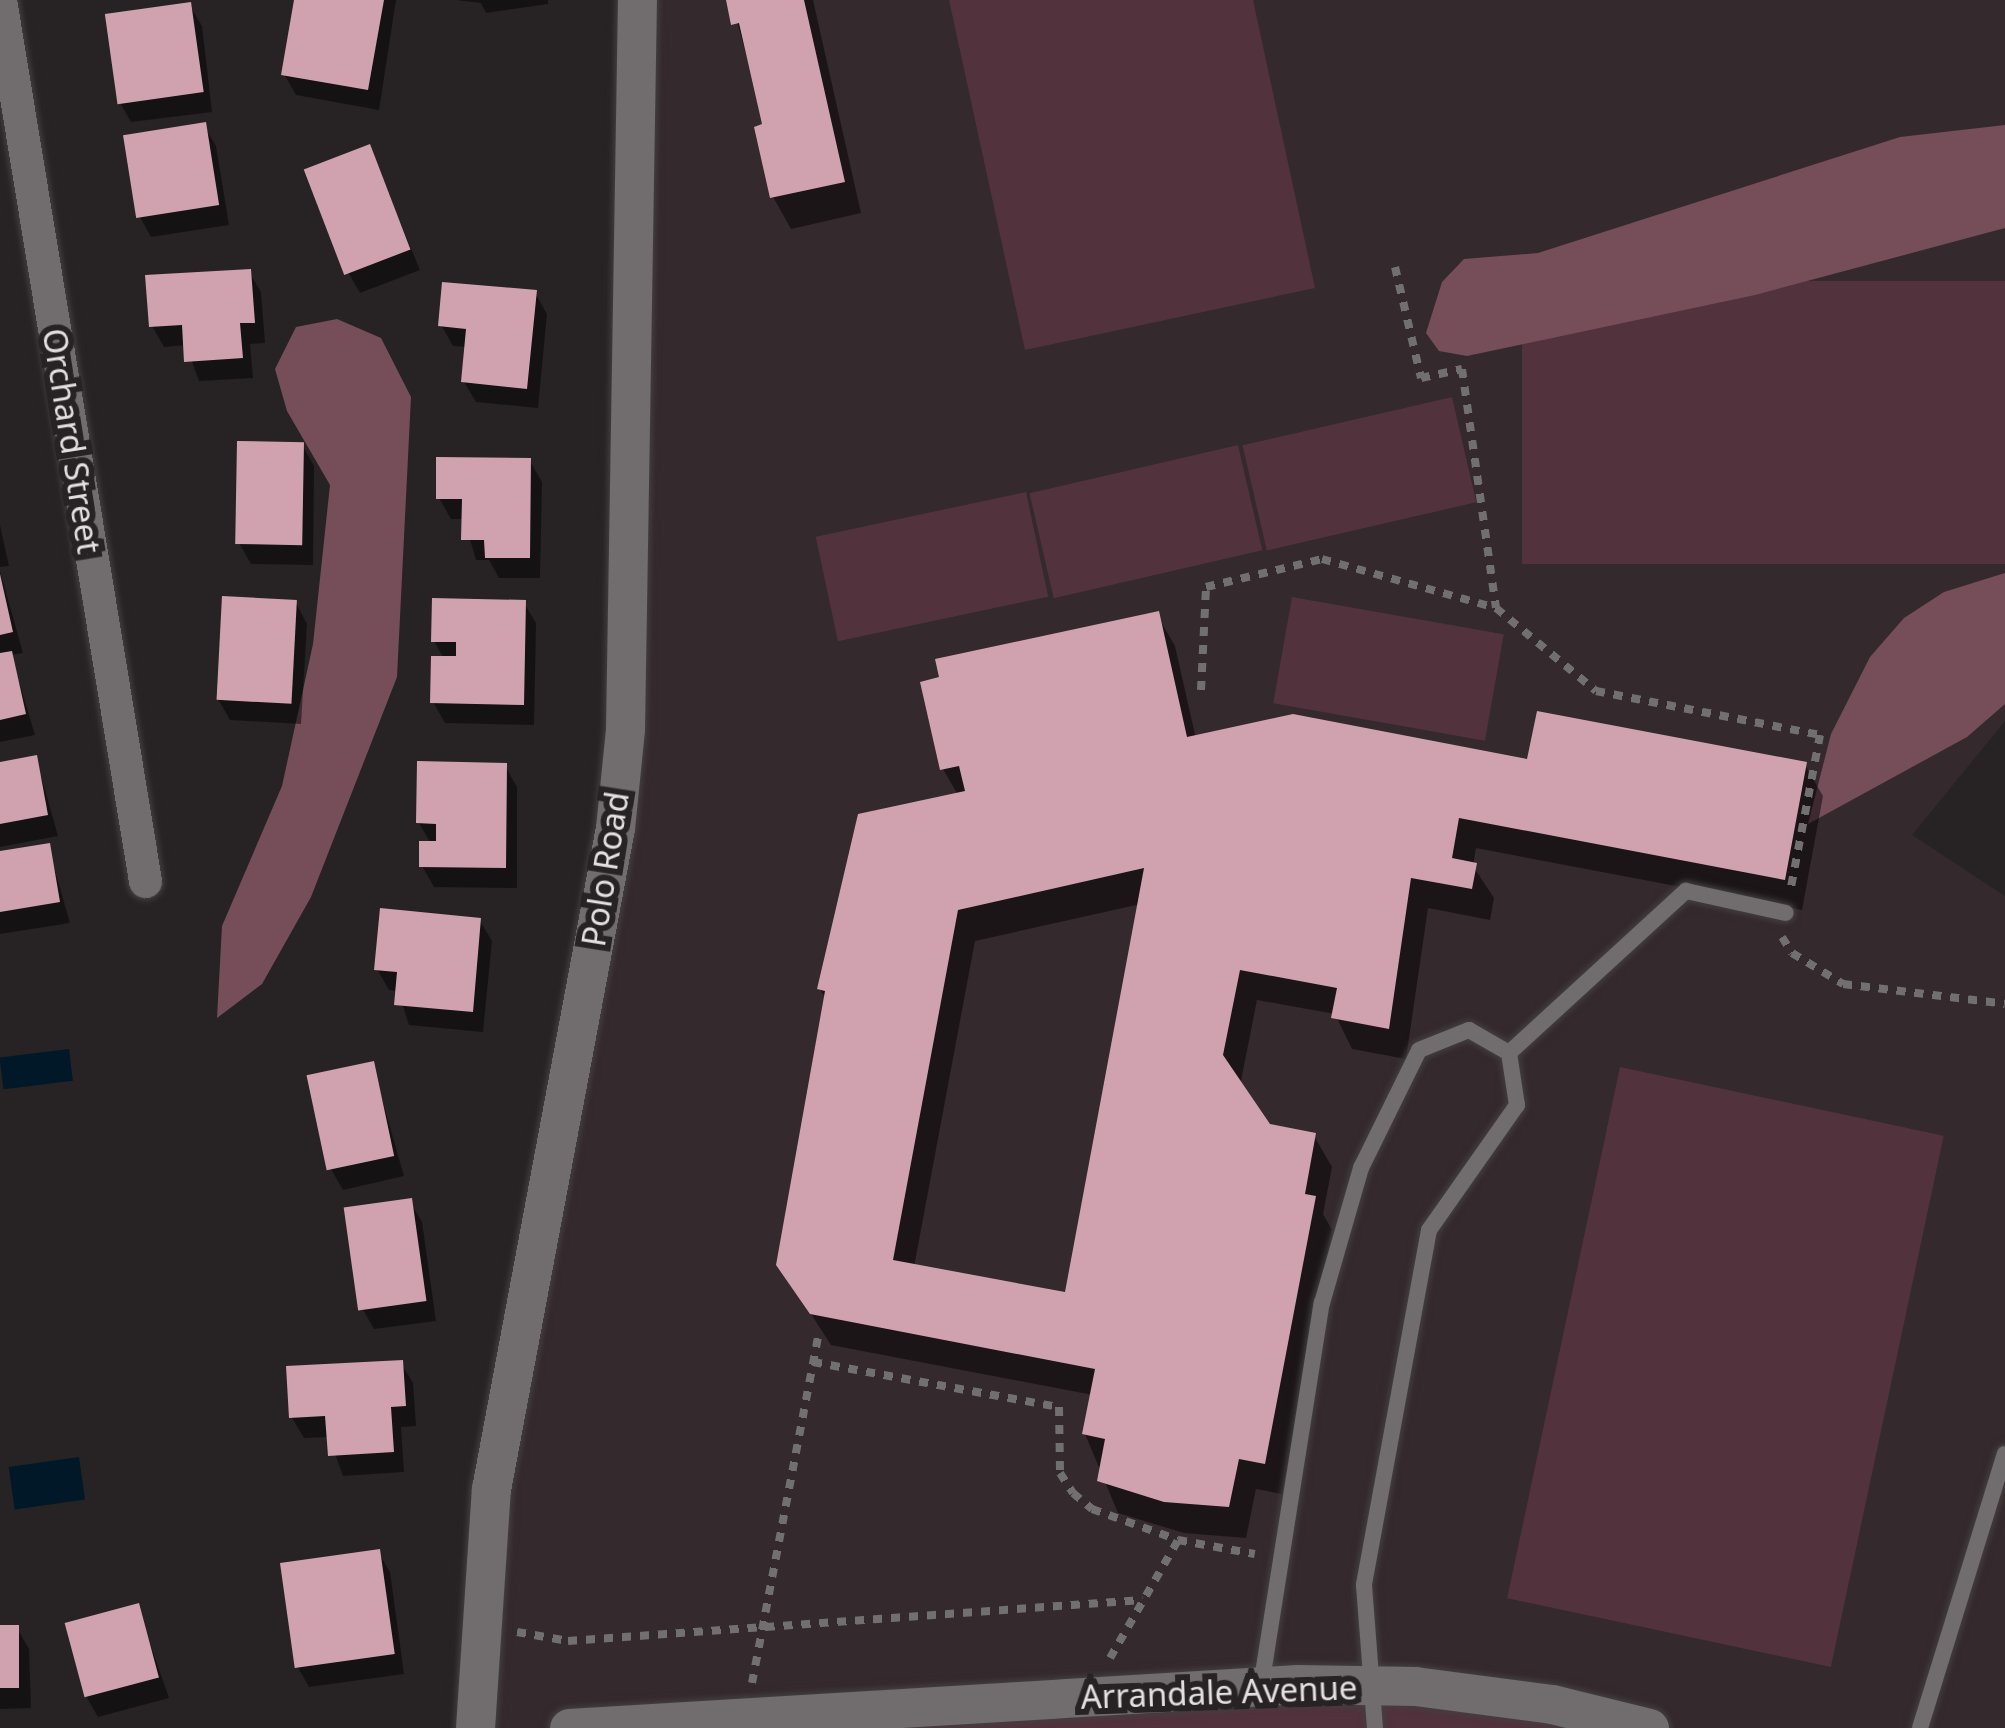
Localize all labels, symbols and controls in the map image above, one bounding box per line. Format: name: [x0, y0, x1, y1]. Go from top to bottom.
street label: Orchard Street: [35, 326, 109, 556]
street label: Polo Road: [573, 789, 637, 949]
street label: Arrandale Avenue: [1080, 1667, 1358, 1717]

